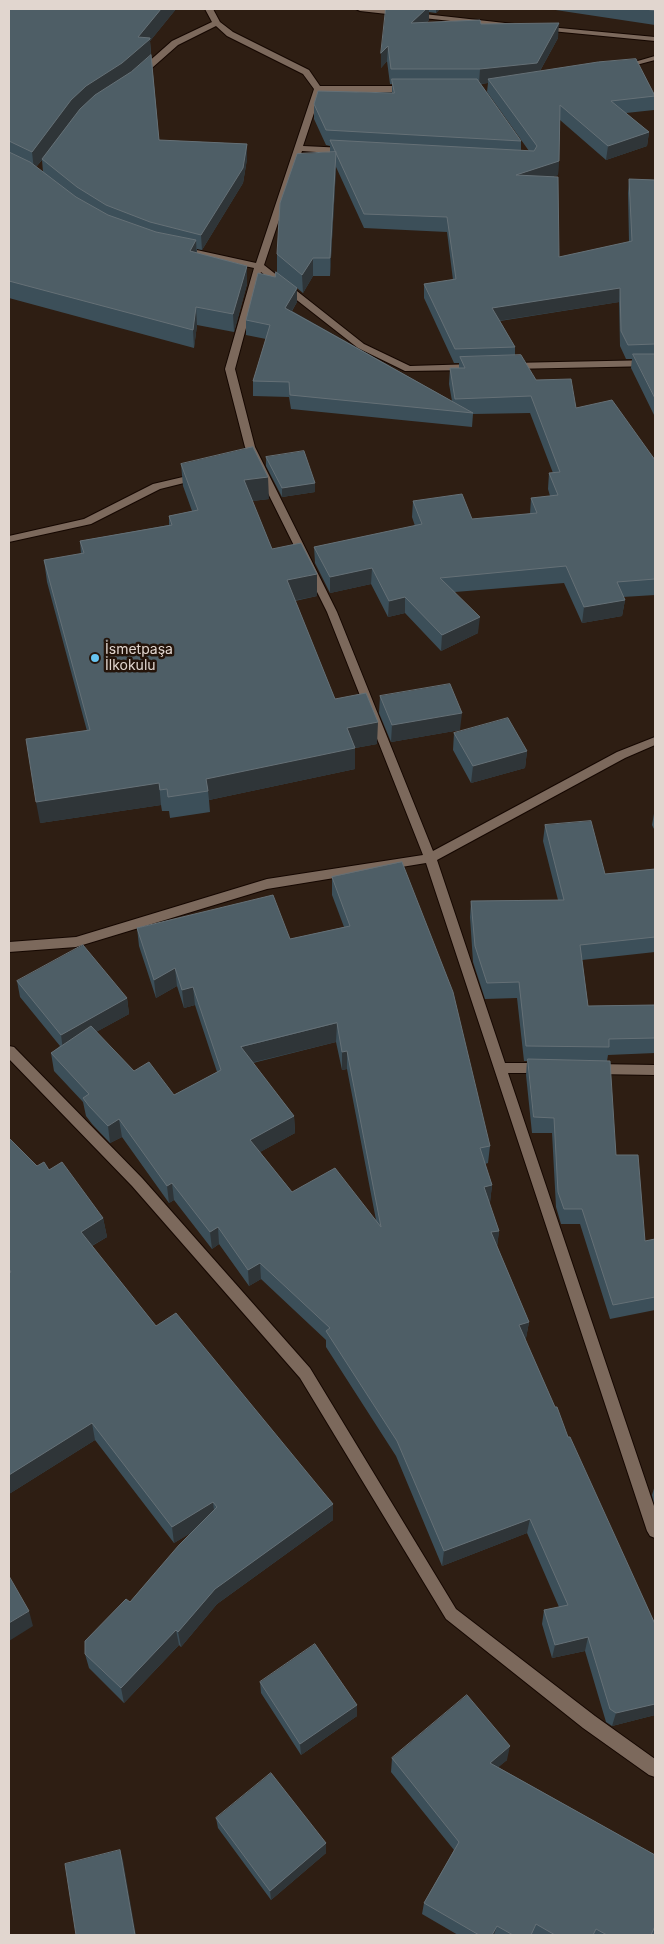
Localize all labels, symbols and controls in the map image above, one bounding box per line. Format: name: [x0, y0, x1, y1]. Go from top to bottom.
place label: İsmetpaşa İlkokulu: [105, 642, 173, 674]
marker: İsmetpaşa İlkokulu: [89, 652, 101, 664]

